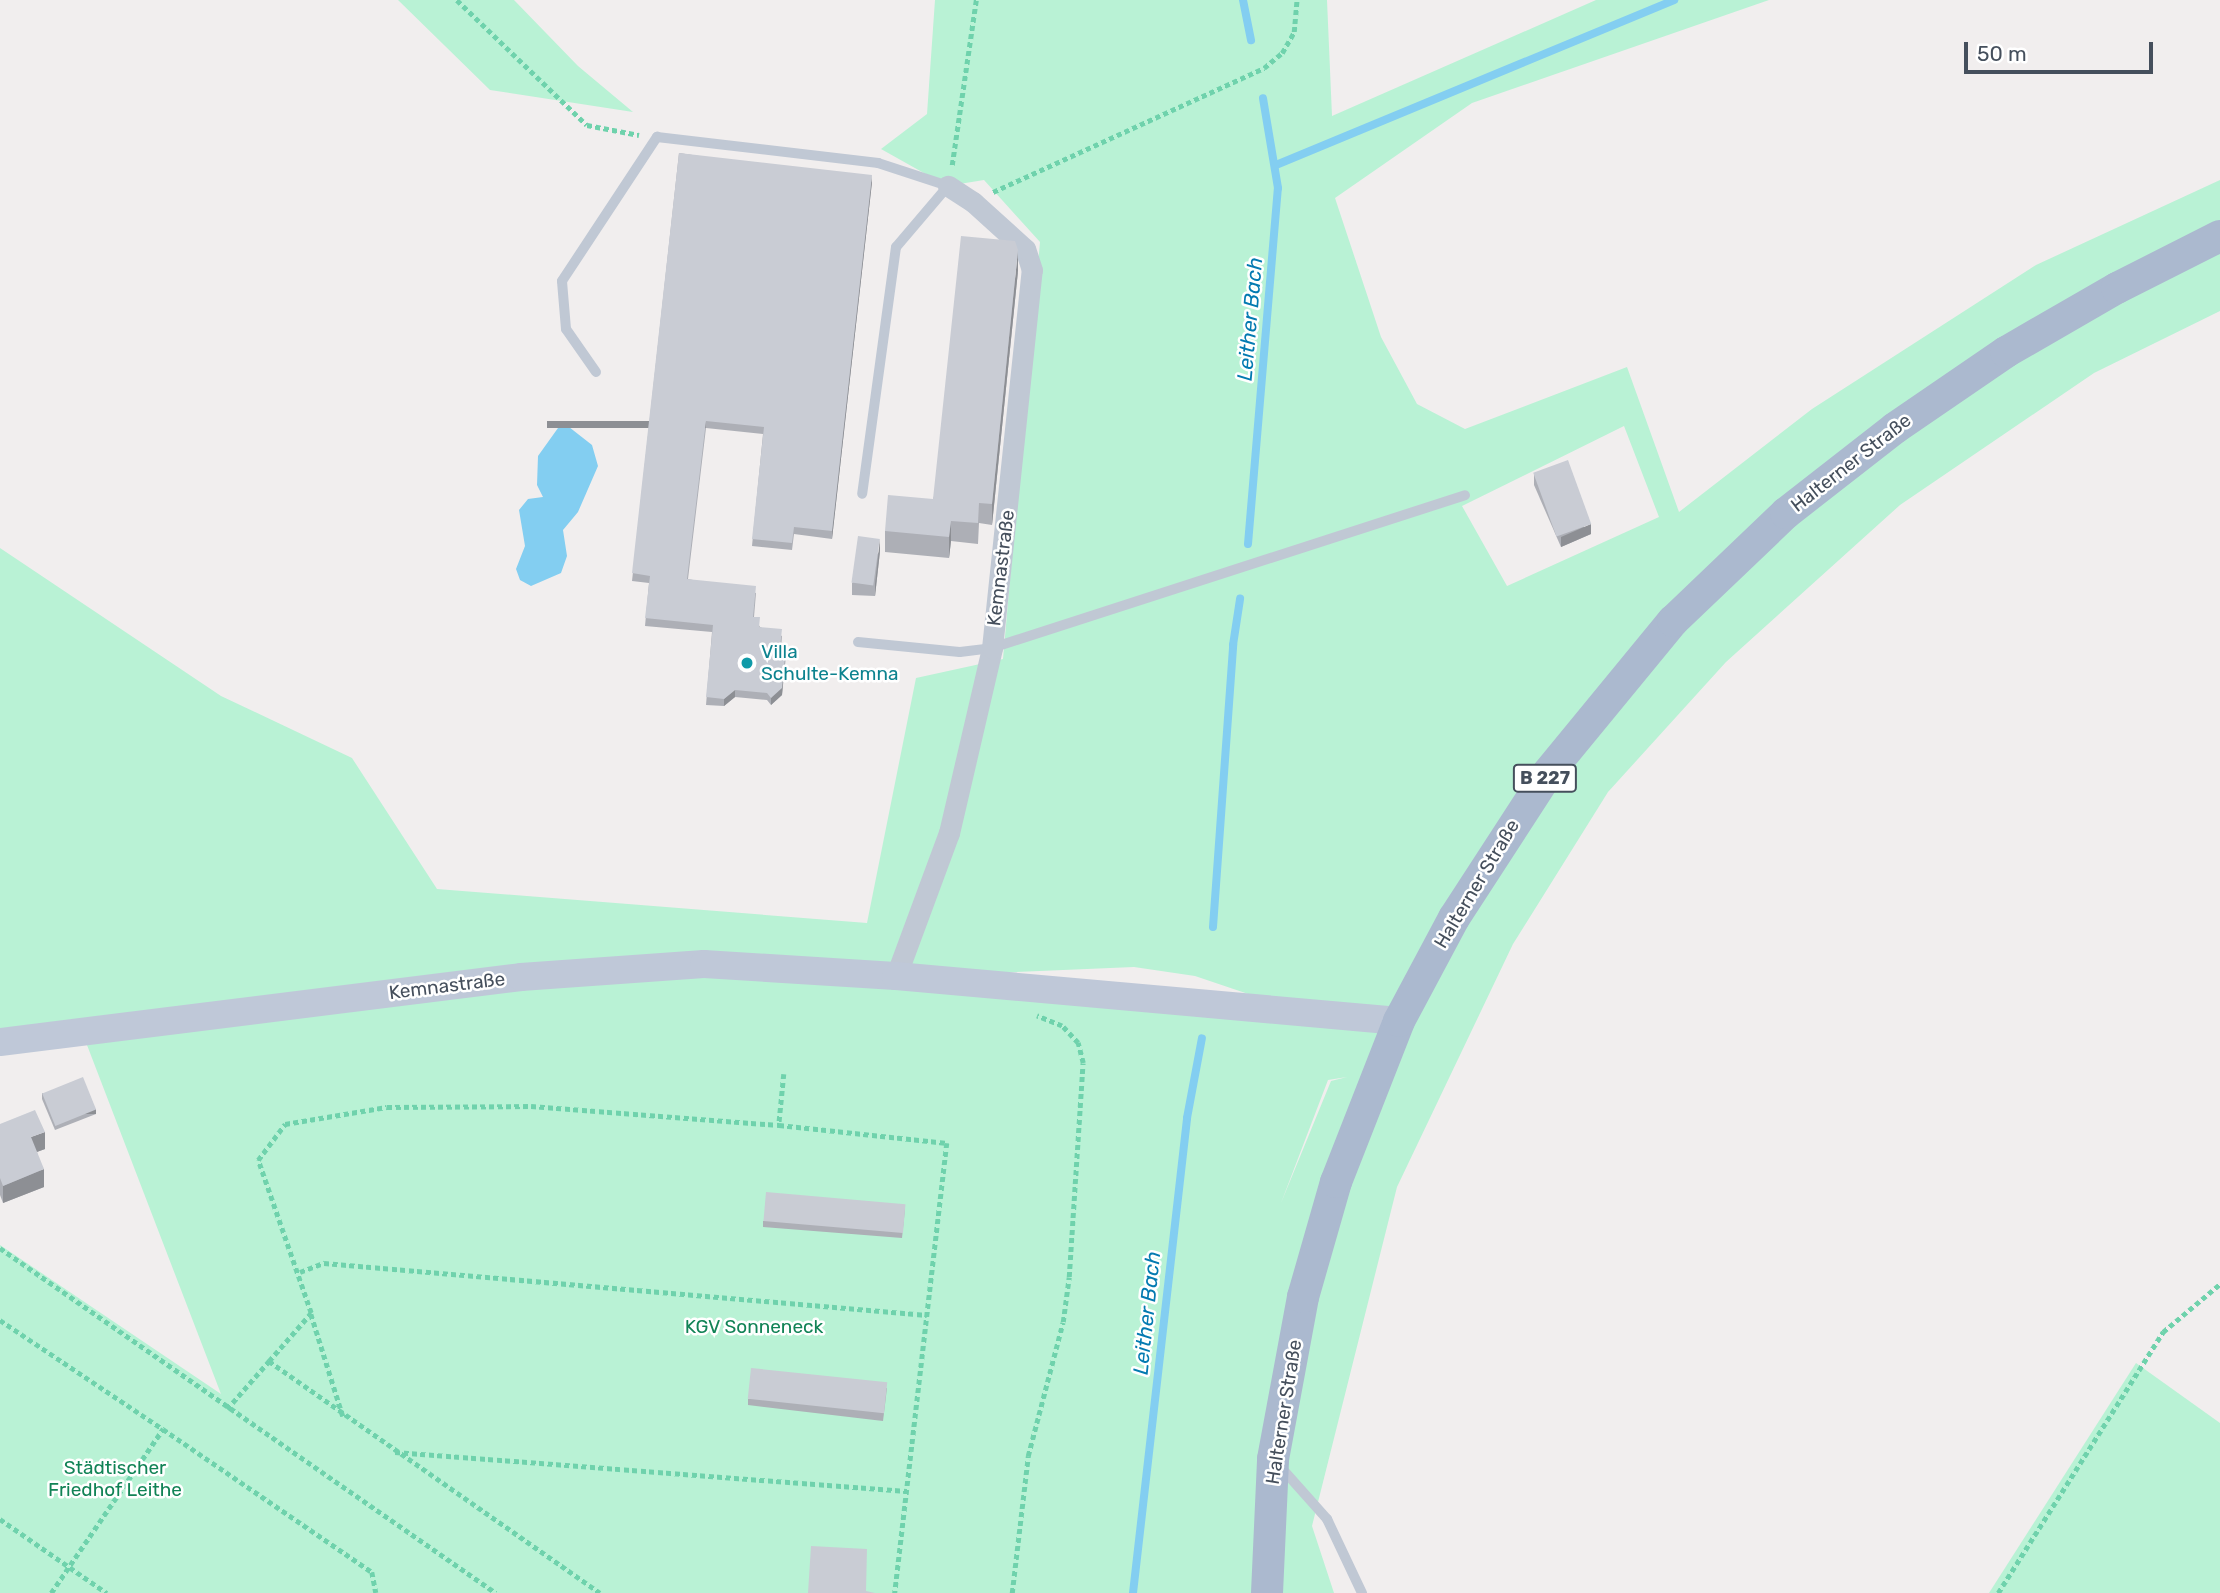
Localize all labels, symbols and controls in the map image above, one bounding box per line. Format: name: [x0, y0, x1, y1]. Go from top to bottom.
scale bar: [1968, 28, 2157, 72]
text: 50 m: [1977, 41, 2027, 66]
water label: Leither Bach: [1232, 256, 1268, 382]
street label: Halterner Straße: [1786, 409, 1916, 517]
street label: Kemnastraße: [983, 509, 1019, 627]
place label: Villa Schulte-Kemna: [761, 641, 898, 685]
marker: Villa Schulte-Kemna: [739, 655, 755, 671]
road number: B 227: [1512, 764, 1578, 792]
street label: Halterner Straße: [1429, 815, 1525, 953]
street label: Kemnastraße: [388, 968, 506, 1004]
water label: Leither Bach: [1128, 1250, 1166, 1376]
park label: KGV Sonneneck: [684, 1316, 824, 1338]
street label: Halterner Straße: [1261, 1338, 1307, 1486]
park label: Städtischer Friedhof Leithe: [48, 1457, 182, 1501]

